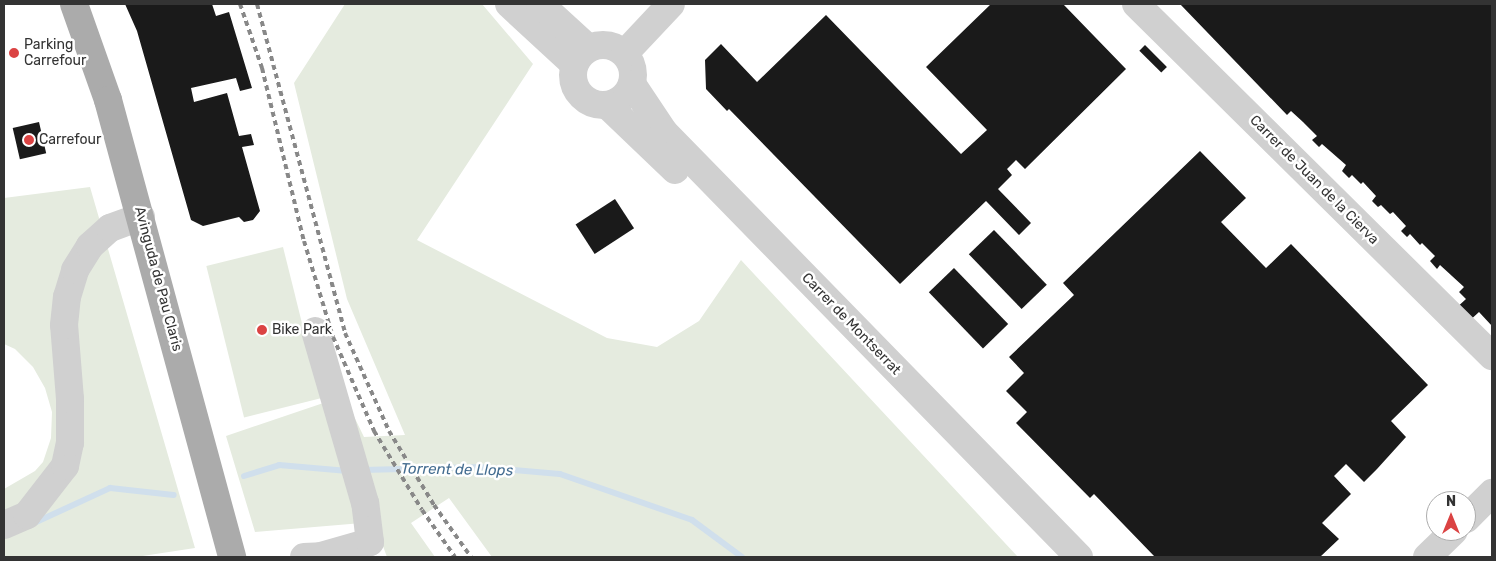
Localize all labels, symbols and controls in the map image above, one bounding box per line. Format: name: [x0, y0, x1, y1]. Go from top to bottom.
place label: Parking Carrefour: [24, 37, 86, 70]
marker: Parking Carrefour: [8, 47, 20, 59]
street label: Carrer de Juan de la Cierva: [1246, 112, 1382, 248]
place label: Carrefour: [39, 132, 101, 148]
marker: Carrefour: [23, 134, 35, 146]
street label: Avinguda de Pau Claris: [131, 205, 185, 353]
street label: Carrer de Montserrat: [798, 269, 904, 379]
place label: Bike Park: [272, 322, 332, 338]
marker: Bike Park: [256, 324, 268, 336]
water label: Torrent de Llops: [401, 460, 513, 480]
north arrow: [1426, 491, 1476, 541]
text: N: [1446, 493, 1456, 510]

